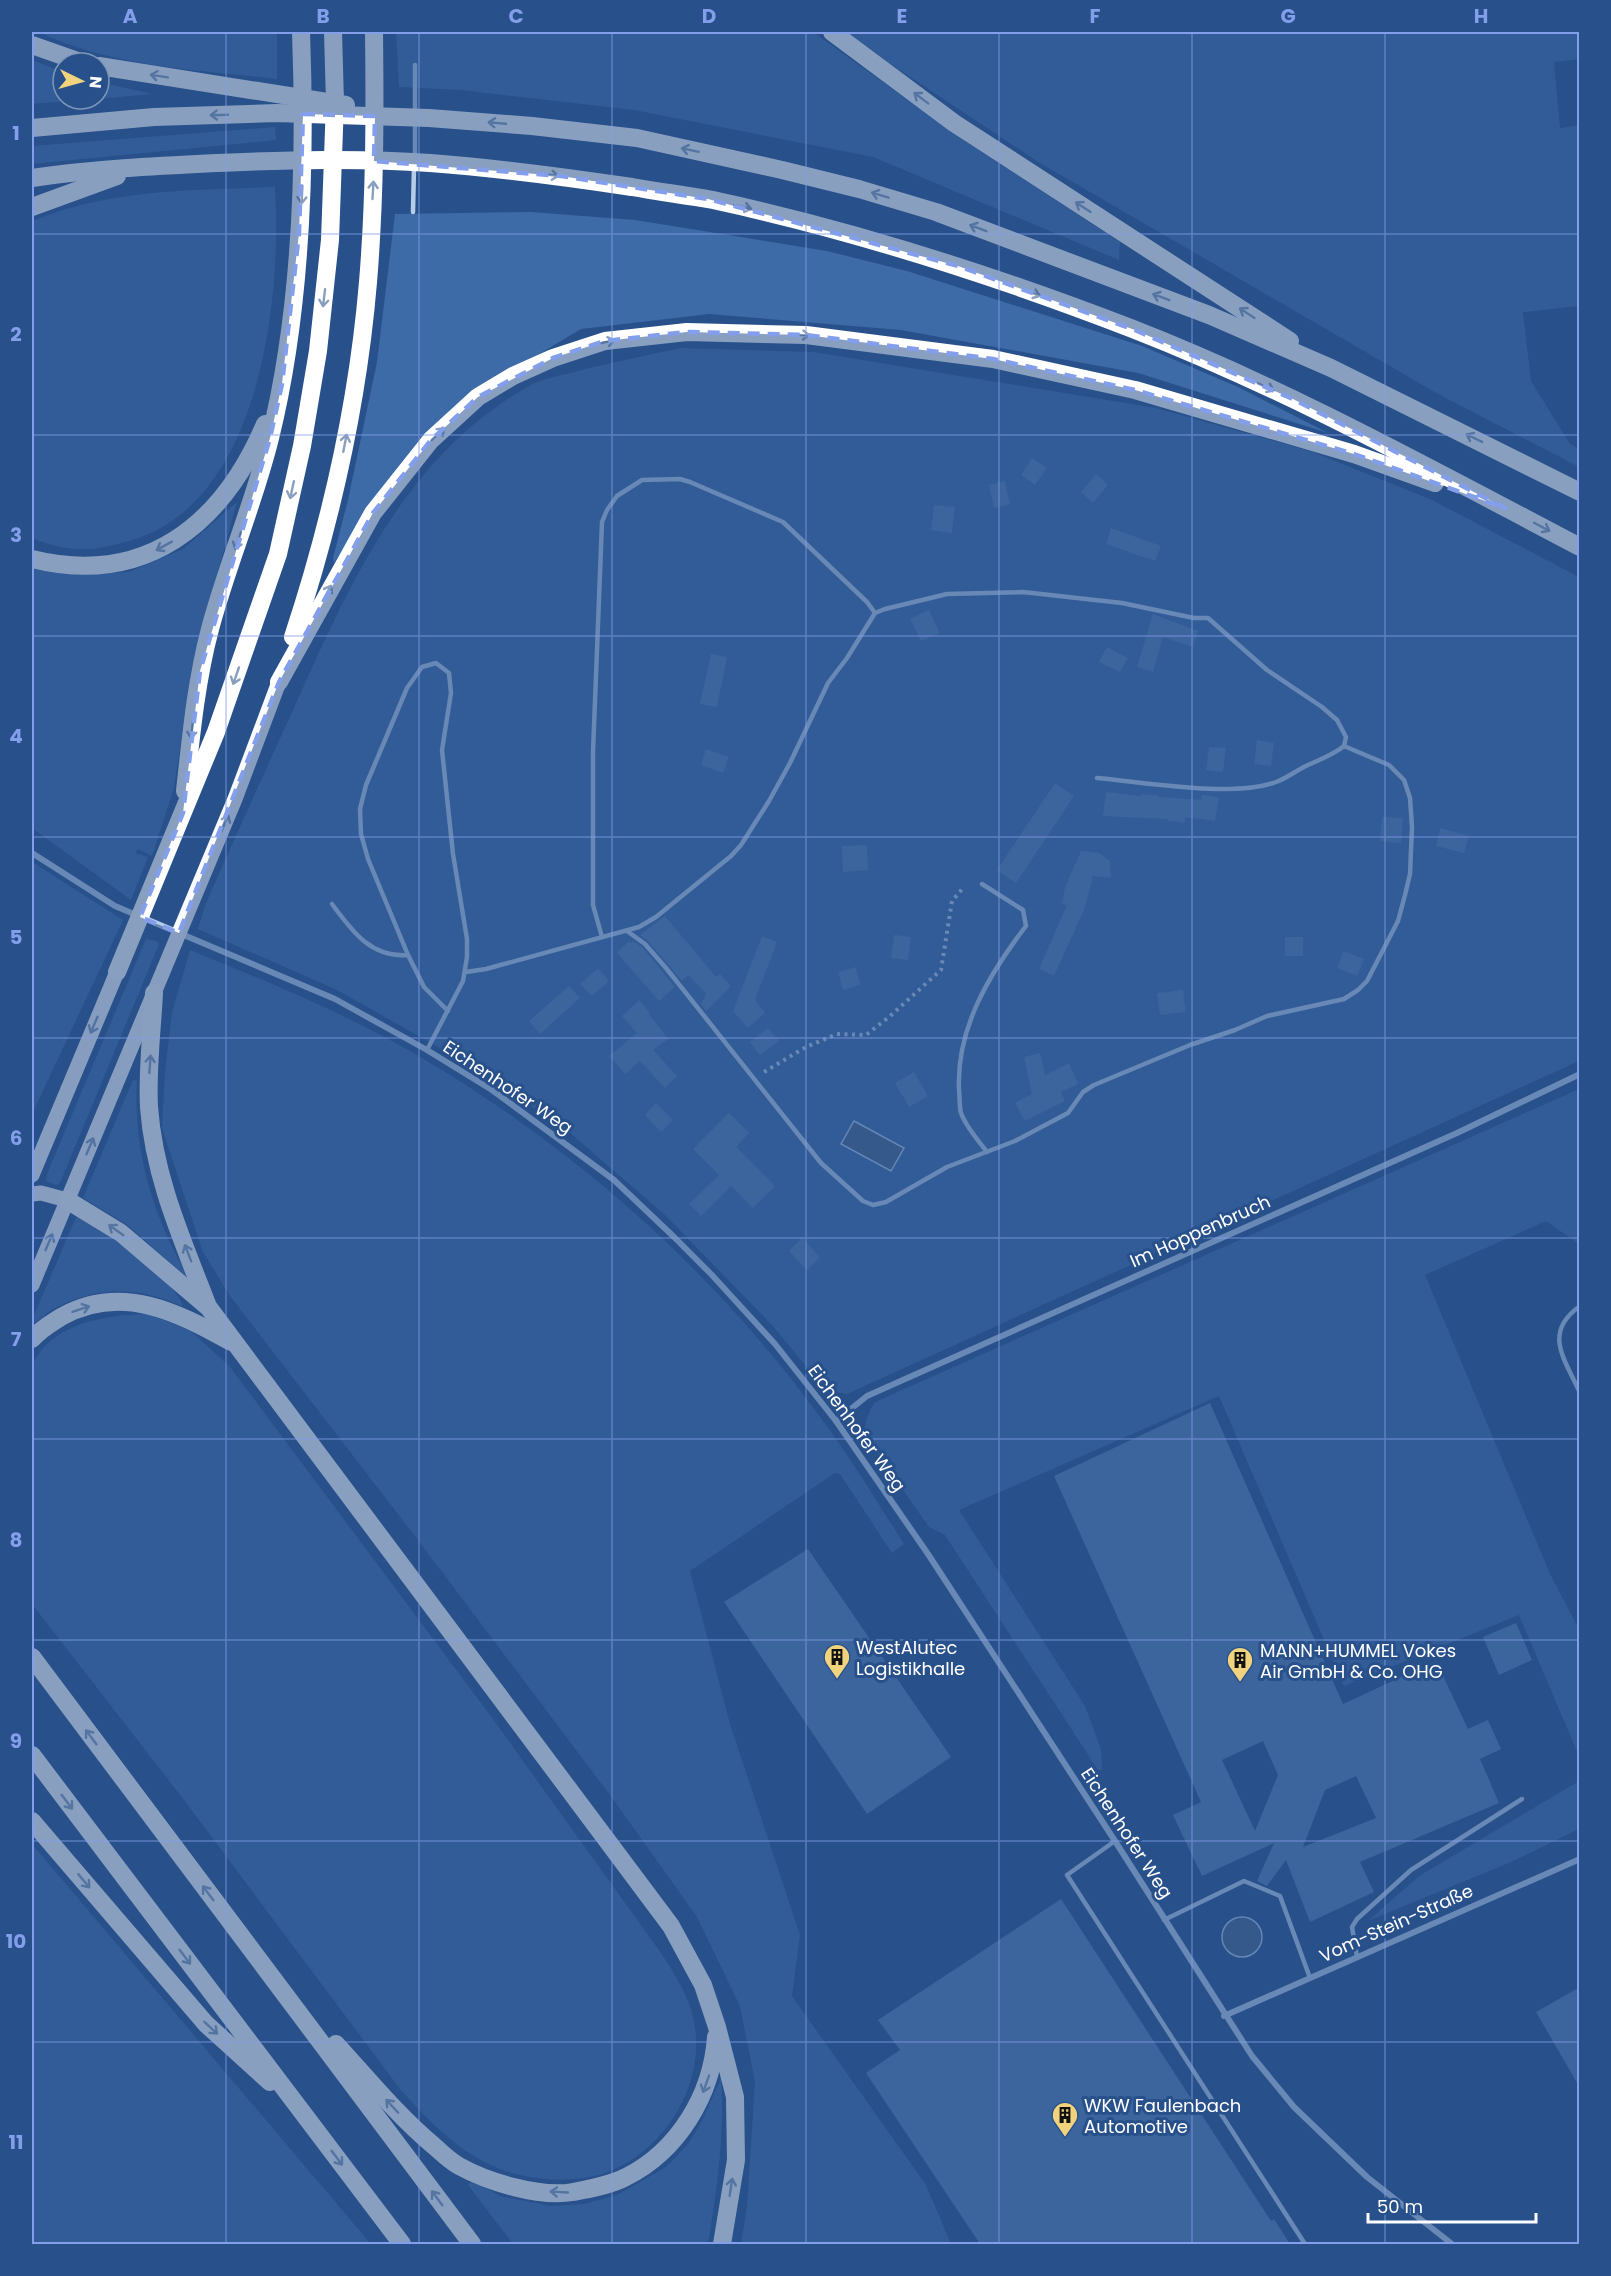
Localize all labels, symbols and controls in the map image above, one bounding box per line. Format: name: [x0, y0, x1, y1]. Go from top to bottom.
text: A: [123, 2, 138, 30]
text: B: [316, 2, 330, 30]
text: C: [508, 2, 524, 30]
text: D: [702, 2, 716, 30]
text: E: [897, 2, 907, 30]
text: F: [1090, 2, 1101, 30]
text: G: [1280, 2, 1296, 30]
text: H: [1474, 2, 1488, 30]
north arrow: [51, 51, 111, 111]
one-way arrow: [149, 70, 169, 81]
text: N: [83, 75, 107, 89]
one-way arrow: [914, 92, 930, 105]
one-way arrow: [209, 109, 229, 121]
one-way arrow: [488, 117, 508, 128]
text: 1: [12, 119, 20, 147]
one-way arrow: [681, 143, 700, 155]
one-way arrow: [540, 170, 560, 181]
one-way arrow: [367, 180, 379, 200]
one-way arrow: [296, 184, 307, 204]
one-way arrow: [871, 189, 890, 200]
one-way arrow: [1076, 201, 1092, 213]
one-way arrow: [733, 202, 752, 214]
one-way arrow: [970, 222, 988, 233]
one-way arrow: [318, 287, 329, 307]
one-way arrow: [1023, 288, 1041, 299]
one-way arrow: [1152, 291, 1171, 302]
one-way arrow: [1239, 307, 1256, 319]
text: 2: [10, 320, 22, 348]
one-way arrow: [790, 330, 810, 341]
one-way arrow: [596, 336, 616, 347]
one-way arrow: [1256, 382, 1274, 393]
one-way arrow: [430, 427, 445, 441]
one-way arrow: [1465, 432, 1483, 444]
one-way arrow: [339, 434, 351, 453]
one-way arrow: [286, 480, 298, 499]
text: 3: [10, 521, 22, 549]
one-way arrow: [1533, 522, 1551, 533]
one-way arrow: [231, 531, 242, 550]
one-way arrow: [156, 540, 173, 552]
one-way arrow: [322, 585, 333, 603]
one-way arrow: [229, 666, 240, 685]
one-way arrow: [186, 720, 197, 739]
text: 4: [9, 722, 23, 750]
one-way arrow: [220, 814, 231, 833]
text: 5: [10, 923, 23, 951]
one-way arrow: [88, 1016, 99, 1034]
street label: Eichenhofer Weg: [438, 1034, 578, 1140]
one-way arrow: [145, 1055, 156, 1075]
text: 6: [10, 1124, 22, 1152]
one-way arrow: [85, 1137, 96, 1155]
street label: Im Hoppenbruch: [1126, 1189, 1274, 1273]
one-way arrow: [109, 1224, 125, 1236]
one-way arrow: [44, 1234, 55, 1252]
one-way arrow: [182, 1245, 193, 1263]
one-way arrow: [71, 1303, 90, 1314]
text: 7: [11, 1325, 22, 1353]
street label: Eichenhofer Weg: [802, 1359, 912, 1497]
text: 8: [10, 1526, 22, 1554]
place label: WestAlutec Logistikhalle: [856, 1635, 965, 1681]
place label: MANN+HUMMEL Vokes Air GmbH & Co. OHG: [1260, 1638, 1456, 1684]
building icon: WestAlutec Logistikhalle: [822, 1642, 852, 1680]
building icon: MANN+HUMMEL Vokes Air GmbH & Co. OHG: [1225, 1645, 1255, 1683]
text: 9: [10, 1727, 22, 1755]
one-way arrow: [84, 1730, 97, 1746]
street label: Eichenhofer Weg: [1075, 1763, 1179, 1903]
one-way arrow: [60, 1794, 73, 1810]
one-way arrow: [77, 1873, 91, 1888]
street label: Vom-Stein-Straße: [1315, 1878, 1477, 1968]
one-way arrow: [202, 1885, 215, 1901]
text: 10: [6, 1927, 26, 1955]
one-way arrow: [178, 1949, 191, 1965]
one-way arrow: [204, 2021, 219, 2036]
one-way arrow: [700, 2074, 711, 2093]
place label: WKW Faulenbach Automotive: [1084, 2093, 1241, 2139]
one-way arrow: [385, 2098, 399, 2113]
building icon: WKW Faulenbach Automotive: [1050, 2100, 1080, 2138]
text: 11: [8, 2128, 24, 2156]
one-way arrow: [331, 2150, 344, 2166]
one-way arrow: [726, 2177, 737, 2197]
scale bar: [1368, 2186, 1536, 2224]
one-way arrow: [550, 2187, 569, 2198]
one-way arrow: [431, 2190, 444, 2206]
text: 50 m: [1377, 2194, 1423, 2219]

